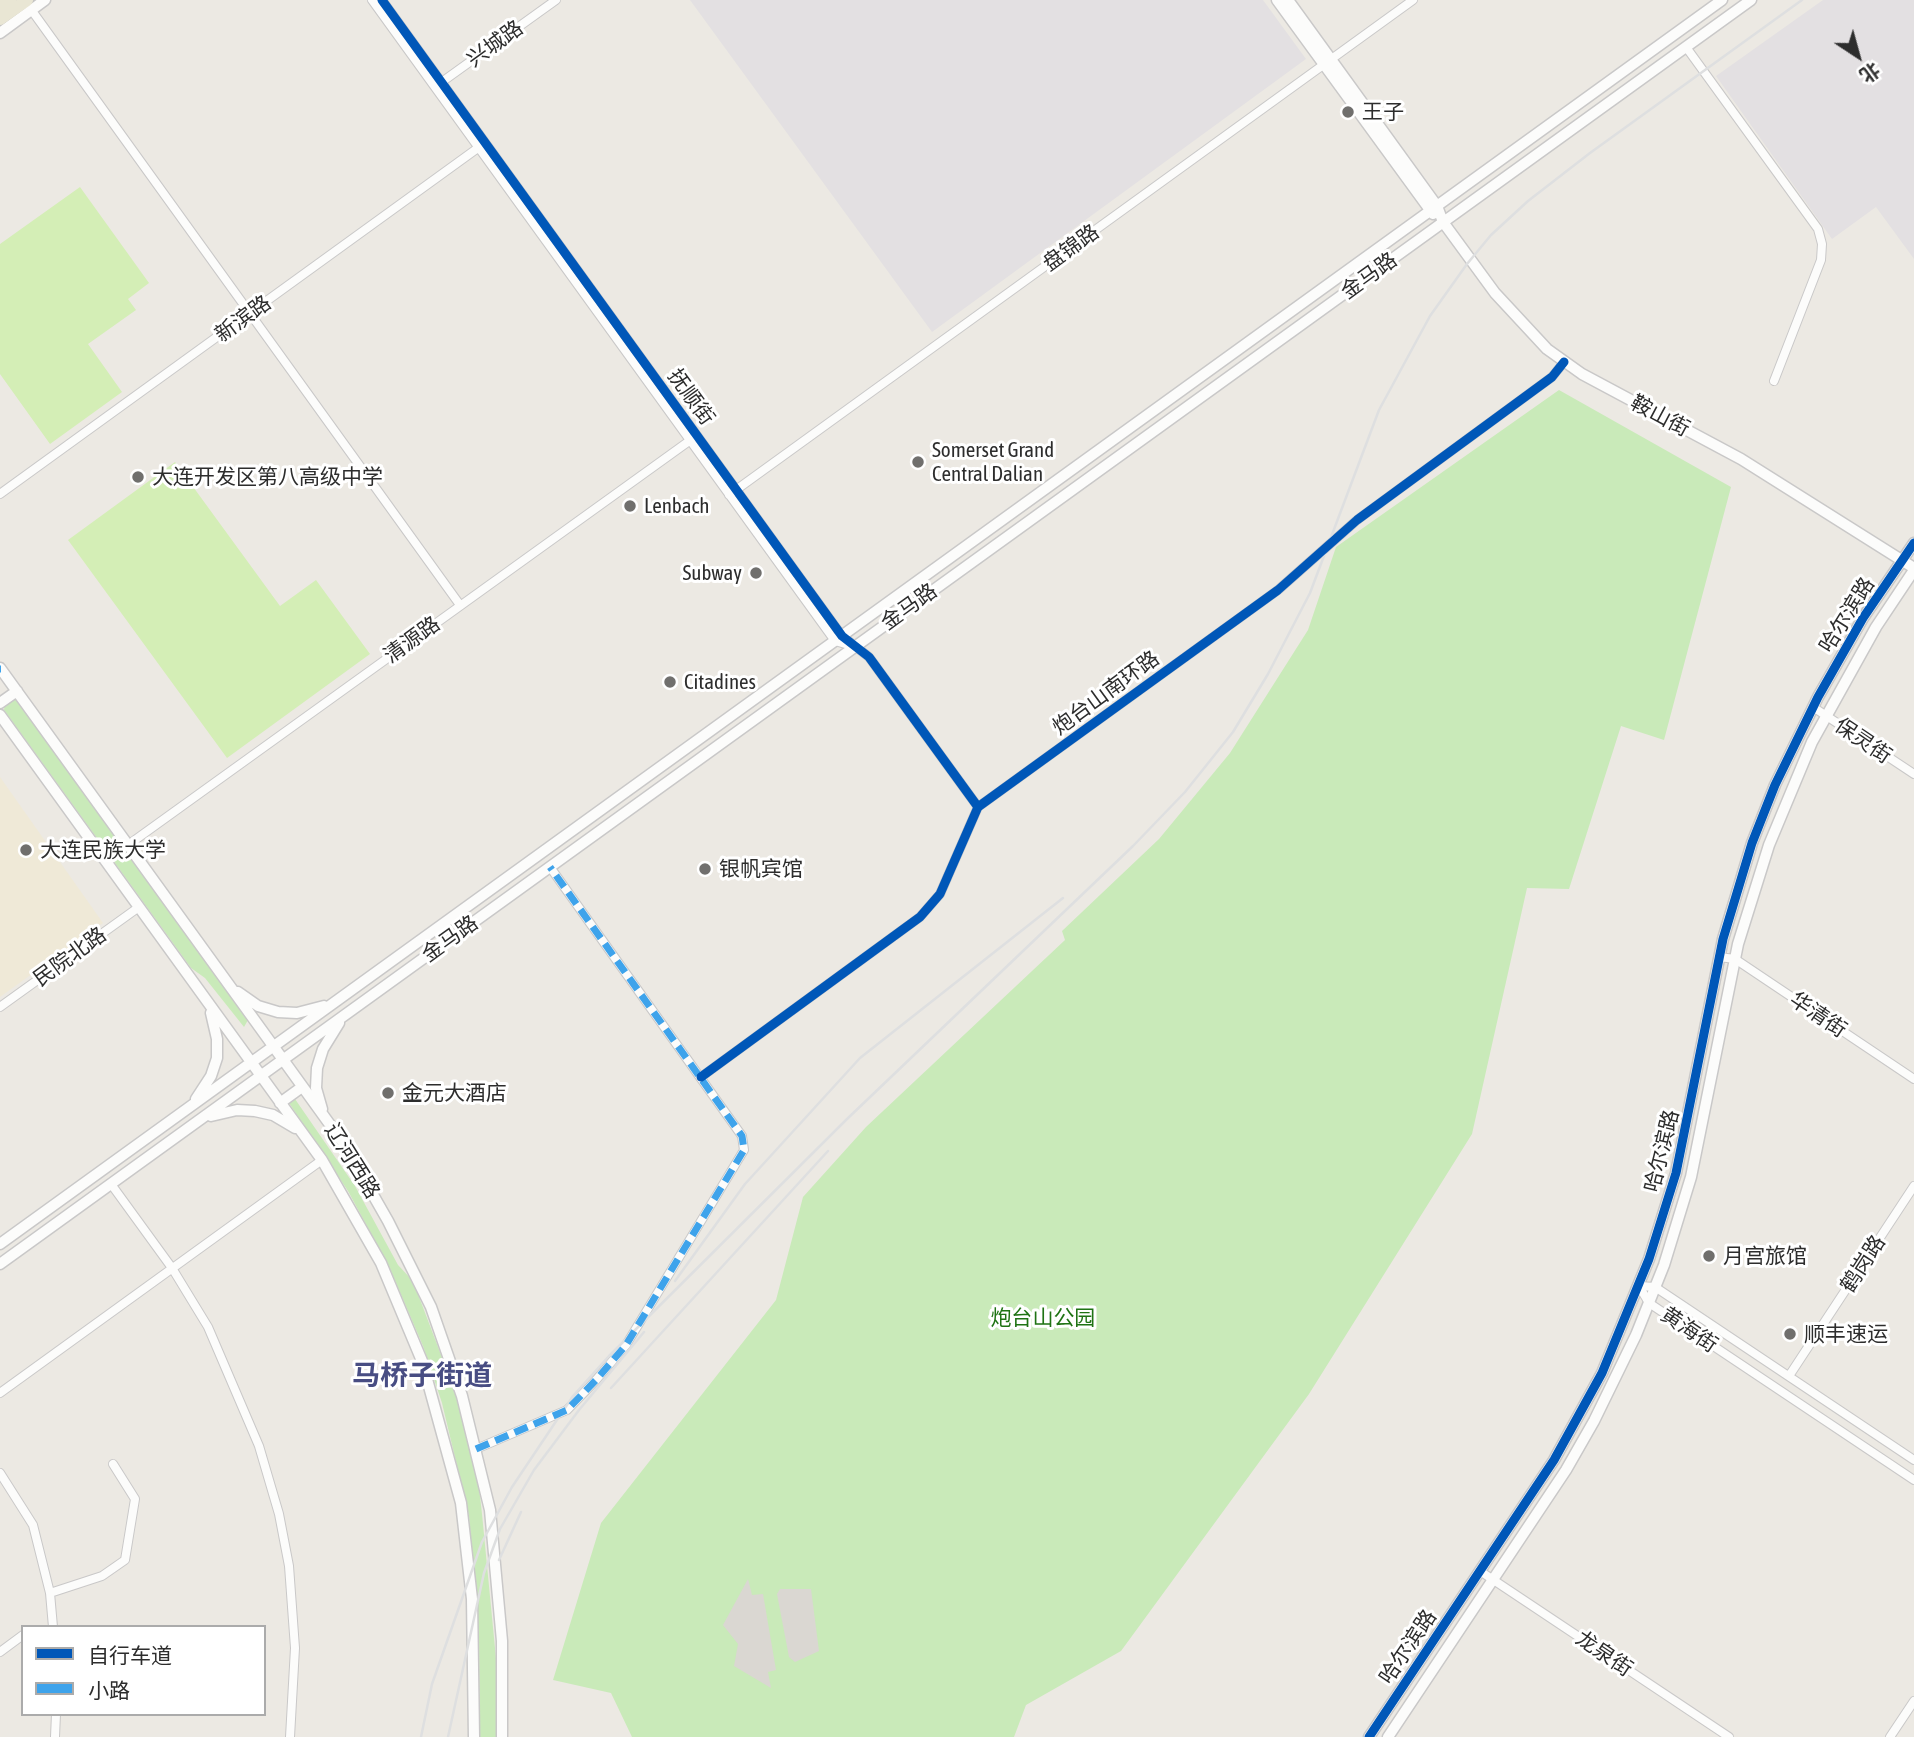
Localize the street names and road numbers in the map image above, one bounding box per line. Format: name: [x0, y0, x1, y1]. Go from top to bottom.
street label: 兴城路: [462, 15, 528, 73]
street label: 盘锦路: [1038, 219, 1104, 277]
street label: 金马路: [1336, 247, 1402, 305]
street label: 新滨路: [210, 290, 276, 348]
street label: 抚顺街: [662, 364, 720, 430]
street label: 鞍山街: [1626, 390, 1694, 442]
street label: 哈尔滨路: [1814, 573, 1880, 657]
street label: 金马路: [876, 578, 942, 636]
street label: 清源路: [379, 611, 445, 669]
street label: 炮台山南环路: [1048, 646, 1164, 740]
street label: 保灵街: [1830, 713, 1896, 769]
street label: 金马路: [417, 910, 483, 968]
street label: 民院北路: [29, 922, 111, 992]
street label: 华清街: [1785, 987, 1851, 1043]
street label: 哈尔滨路: [1640, 1107, 1684, 1195]
street label: 辽河西路: [319, 1119, 385, 1203]
street label: 鹤岗路: [1835, 1231, 1891, 1297]
street label: 黄海街: [1656, 1302, 1722, 1358]
street label: 哈尔滨路: [1374, 1605, 1442, 1689]
street label: 龙泉街: [1571, 1626, 1637, 1682]

